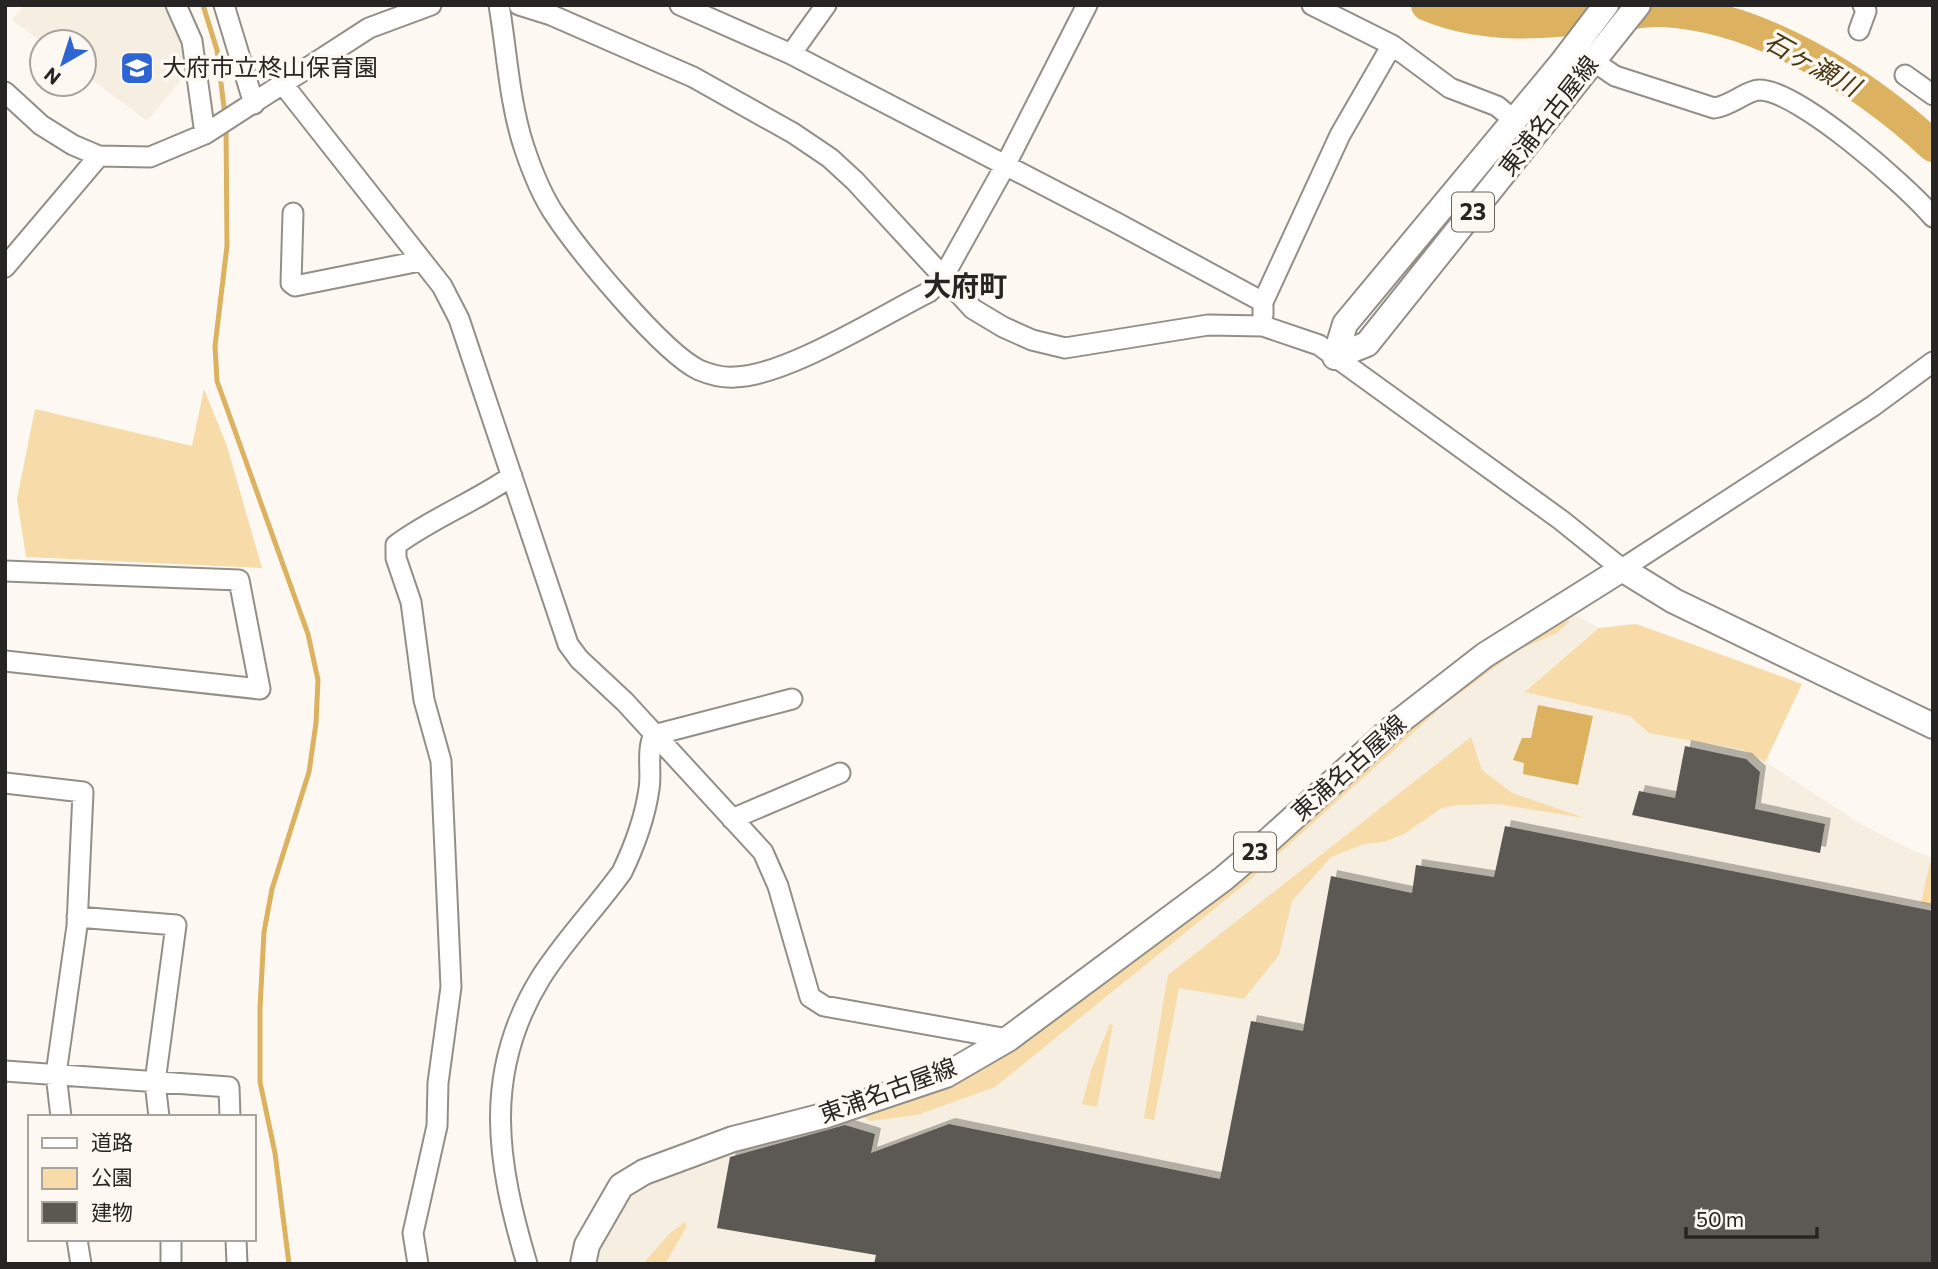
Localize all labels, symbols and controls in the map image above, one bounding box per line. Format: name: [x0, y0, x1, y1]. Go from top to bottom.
water label: 石ヶ瀬川: [1760, 24, 1868, 103]
north arrow: [28, 28, 98, 98]
school or university icon: 大府市立柊山保育園: [118, 49, 156, 87]
street label: 東浦名古屋線: [1492, 49, 1604, 181]
place label: 大府市立柊山保育園: [162, 52, 378, 81]
text: N: [39, 63, 65, 90]
road number: 23: [1452, 192, 1494, 232]
district label: 大府町: [923, 268, 1007, 302]
street label: 東浦名古屋線: [1285, 708, 1411, 826]
road number: 23: [1234, 832, 1276, 872]
street label: 東浦名古屋線: [815, 1051, 960, 1128]
legend: [28, 1115, 256, 1241]
text: 道路: [91, 1129, 133, 1154]
text: 公園: [91, 1164, 133, 1189]
scale bar: [1686, 1196, 1817, 1240]
text: 建物: [91, 1199, 133, 1224]
text: 50 m: [1696, 1206, 1744, 1231]

